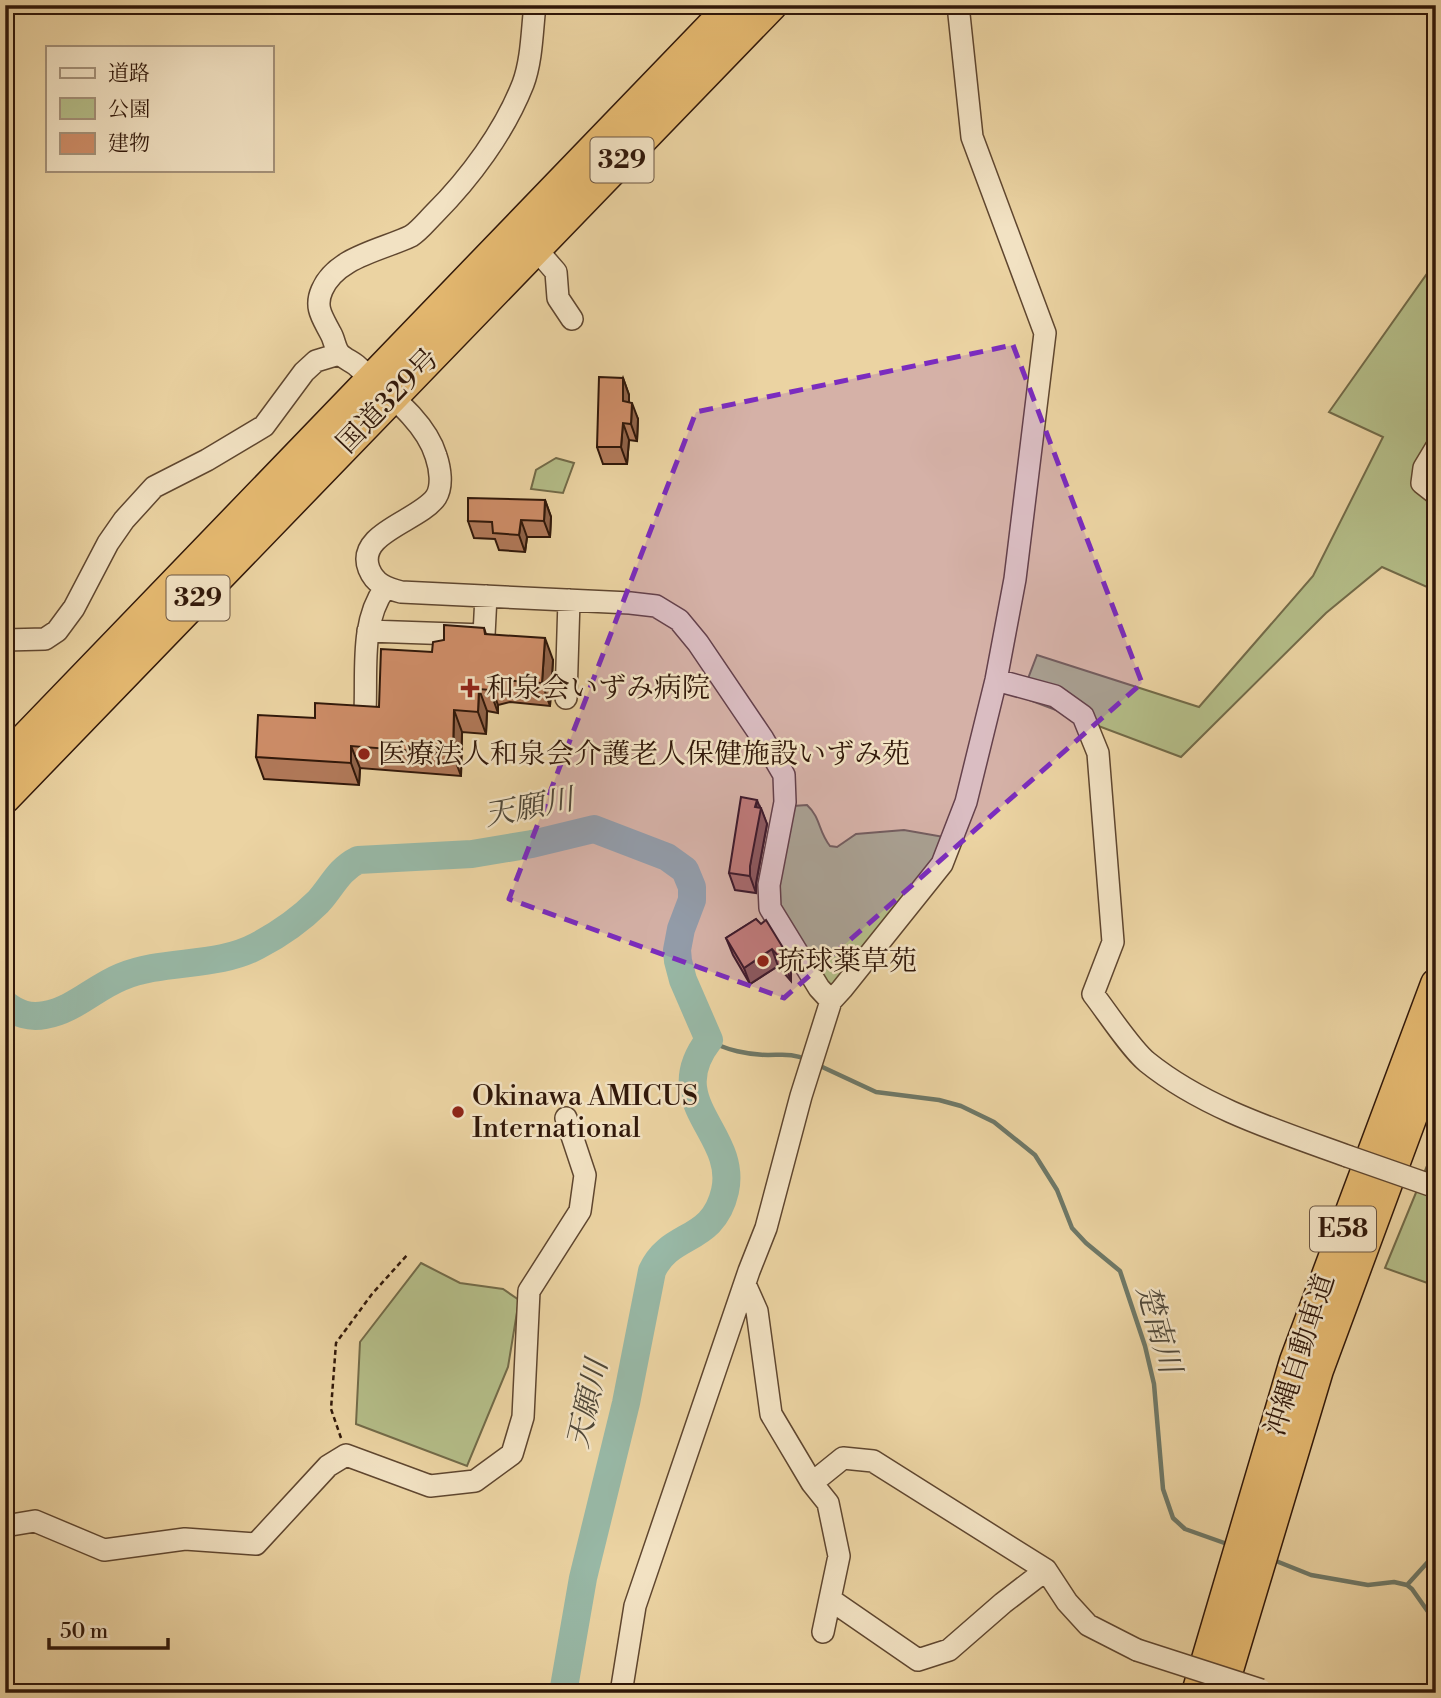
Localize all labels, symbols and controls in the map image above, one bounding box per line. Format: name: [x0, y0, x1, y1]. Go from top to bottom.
legend: [46, 46, 273, 172]
text: 道路: [108, 61, 150, 87]
text: 公園: [108, 97, 150, 123]
text: 建物: [108, 131, 150, 157]
road number: 329: [590, 138, 654, 182]
street label: 国道329号: [329, 341, 447, 461]
road number: 329: [166, 576, 230, 620]
place label: 和泉会いずみ病院: [486, 671, 710, 706]
marker: 和泉会いずみ病院: [460, 678, 480, 698]
place label: 医療法人和泉会介護老人保健施設いずみ苑: [378, 737, 910, 772]
marker: 医療法人和泉会介護老人保健施設いずみ苑: [356, 746, 372, 762]
water label: 天願川: [481, 780, 580, 835]
place label: 琉球薬草苑: [777, 944, 917, 979]
marker: 琉球薬草苑: [755, 953, 771, 969]
place label: Okinawa AMICUS International: [472, 1079, 698, 1146]
marker: Okinawa AMICUS International: [450, 1104, 466, 1120]
road number: E58: [1310, 1206, 1376, 1252]
street label: 沖縄自動車道: [1257, 1270, 1343, 1440]
water label: 楚南川: [1127, 1281, 1189, 1380]
water label: 天願川: [559, 1353, 617, 1452]
scale bar: [49, 1607, 168, 1651]
text: 50 m: [60, 1619, 108, 1645]

